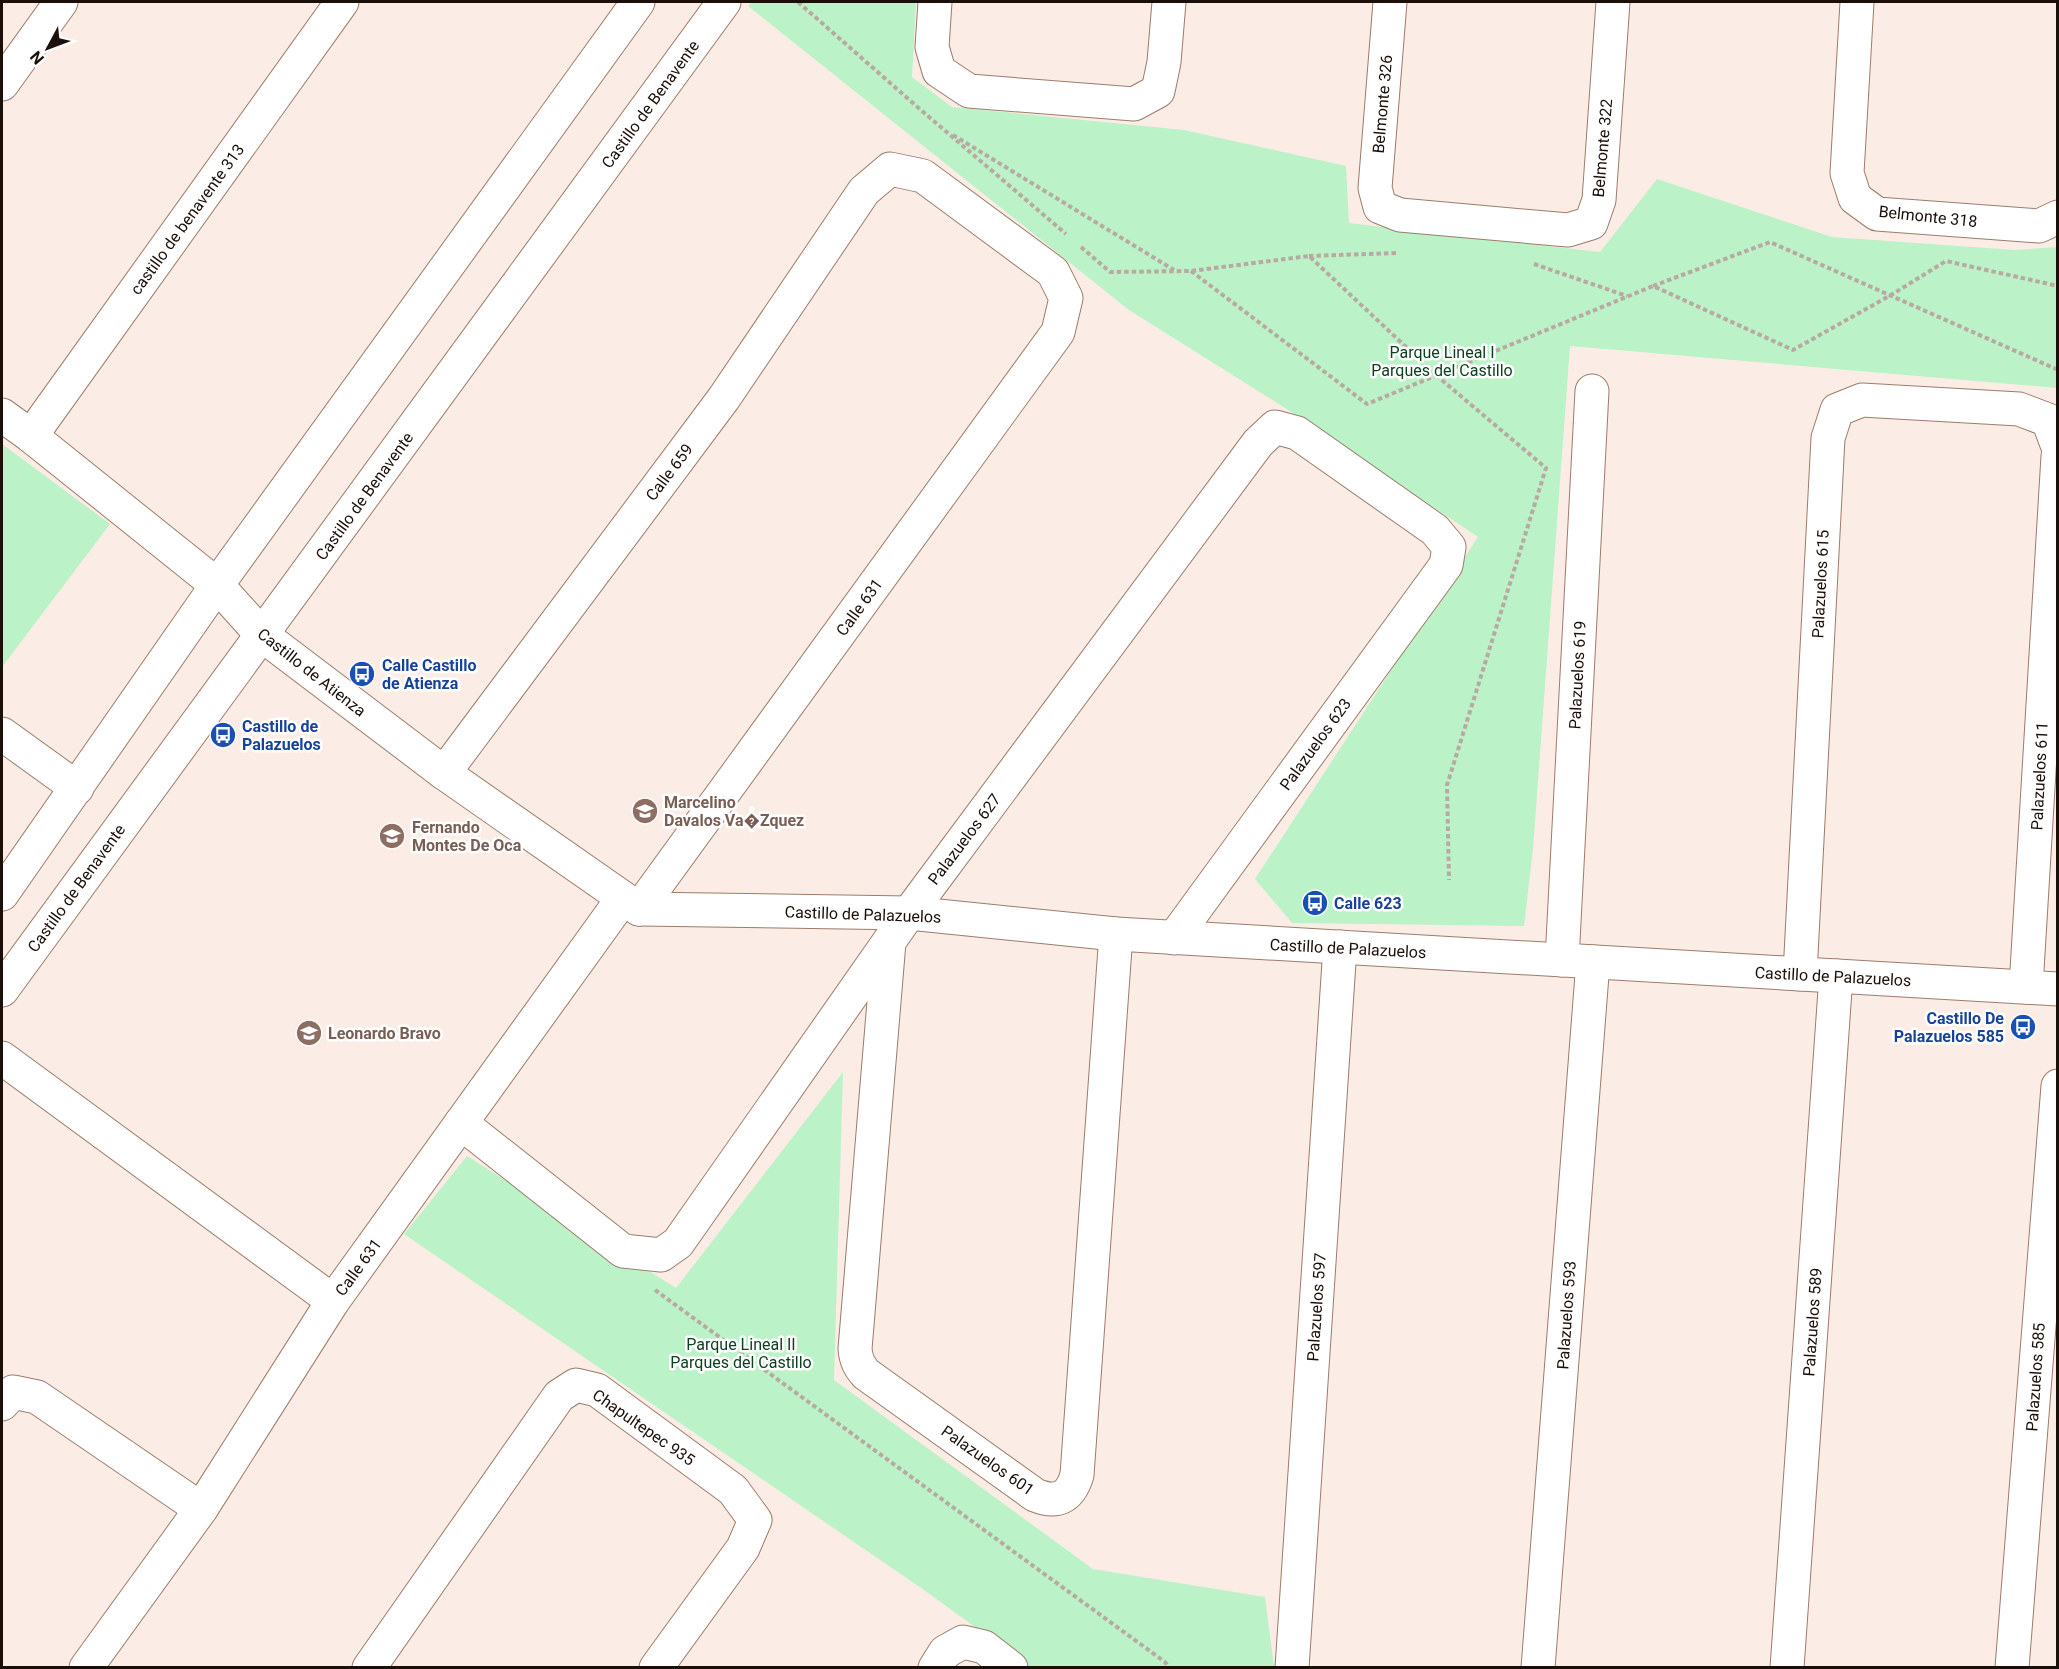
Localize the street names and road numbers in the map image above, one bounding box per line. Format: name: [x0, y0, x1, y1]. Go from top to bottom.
street label: Castillo de Benavente: [598, 37, 703, 172]
street label: Belmonte 326: [1369, 54, 1396, 154]
street label: Belmonte 322: [1589, 98, 1616, 198]
street label: castillo de benavente 313: [126, 140, 248, 298]
street label: Belmonte 318: [1878, 202, 1978, 231]
street label: Castillo de Benavente: [312, 429, 417, 564]
street label: Calle 659: [642, 440, 697, 505]
street label: Palazuelos 615: [1808, 529, 1833, 639]
street label: Calle 631: [832, 575, 887, 640]
street label: Palazuelos 619: [1565, 620, 1590, 730]
street label: Castillo de Atienza: [254, 624, 370, 721]
street label: Palazuelos 623: [1276, 695, 1355, 794]
street label: Palazuelos 611: [2027, 721, 2052, 831]
street label: Palazuelos 627: [924, 790, 1005, 888]
street label: Castillo de Benavente: [24, 821, 129, 956]
street label: Castillo de Palazuelos: [784, 902, 942, 927]
street label: Castillo de Palazuelos: [1269, 935, 1427, 962]
street label: Castillo de Palazuelos: [1754, 963, 1912, 990]
street label: Calle 631: [331, 1235, 386, 1300]
street label: Palazuelos 597: [1303, 1252, 1330, 1362]
street label: Palazuelos 593: [1553, 1260, 1580, 1370]
street label: Palazuelos 589: [1799, 1267, 1826, 1377]
street label: Palazuelos 585: [2022, 1322, 2049, 1432]
street label: Chapultepec 935: [589, 1385, 698, 1470]
street label: Palazuelos 601: [938, 1421, 1038, 1499]

